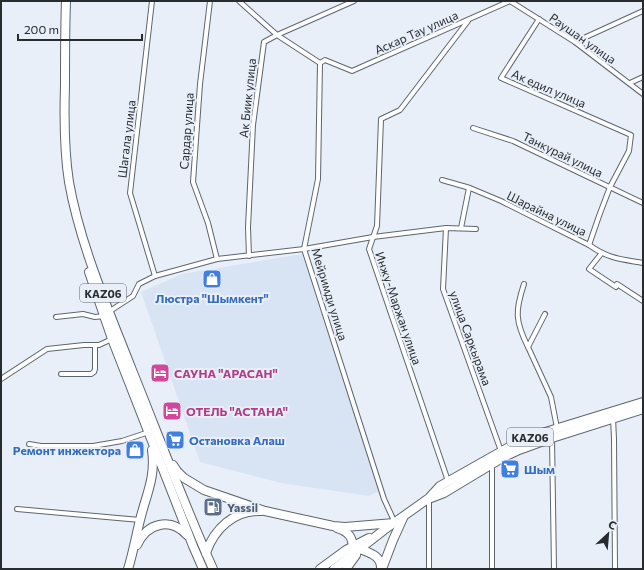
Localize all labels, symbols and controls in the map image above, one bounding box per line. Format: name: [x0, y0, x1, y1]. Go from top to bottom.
street label: Аскар Тау улица: [372, 7, 460, 57]
street label: Раушан улица: [547, 10, 619, 66]
scale bar: [18, 16, 142, 42]
text: 200 m: [24, 22, 59, 36]
street label: Ак Биик улица: [236, 58, 258, 138]
street label: Ак едил улица: [510, 66, 588, 110]
street label: Сардар улица: [176, 92, 196, 170]
street label: Шагала улица: [114, 99, 138, 179]
street label: Танкурай улица: [521, 129, 605, 179]
street label: Шарайна улица: [505, 188, 589, 238]
street label: Мейримди улица: [309, 246, 351, 342]
street label: Инжу-Маржан улица: [373, 250, 425, 366]
shop icon: Люстра "Шымкент": [201, 268, 223, 290]
road number: KАZ06: [80, 284, 126, 302]
street label: улица Саркырама: [447, 289, 495, 387]
place label: Люстра "Шымкент": [155, 291, 269, 305]
hotel icon: САУНА "АРАСАН": [149, 362, 171, 384]
place label: САУНА "АРАСАН": [174, 366, 278, 380]
hotel icon: ОТЕЛЬ "АСТАНА": [161, 400, 183, 422]
place label: ОТЕЛЬ "АСТАНА": [186, 404, 288, 418]
road number: KАZ06: [507, 428, 553, 446]
supermarket icon: Остановка Алаш: [164, 429, 186, 451]
place label: Остановка Алаш: [189, 433, 285, 447]
shop icon: Ремонт инжектора: [124, 439, 146, 461]
place label: Ремонт инжектора: [13, 443, 121, 457]
supermarket icon: Шым: [499, 458, 521, 480]
place label: Шым: [524, 462, 555, 476]
fuel station icon: Yassil: [202, 496, 224, 518]
place label: Yassil: [227, 500, 258, 514]
north arrow: [588, 514, 628, 554]
text: С: [606, 517, 619, 532]

